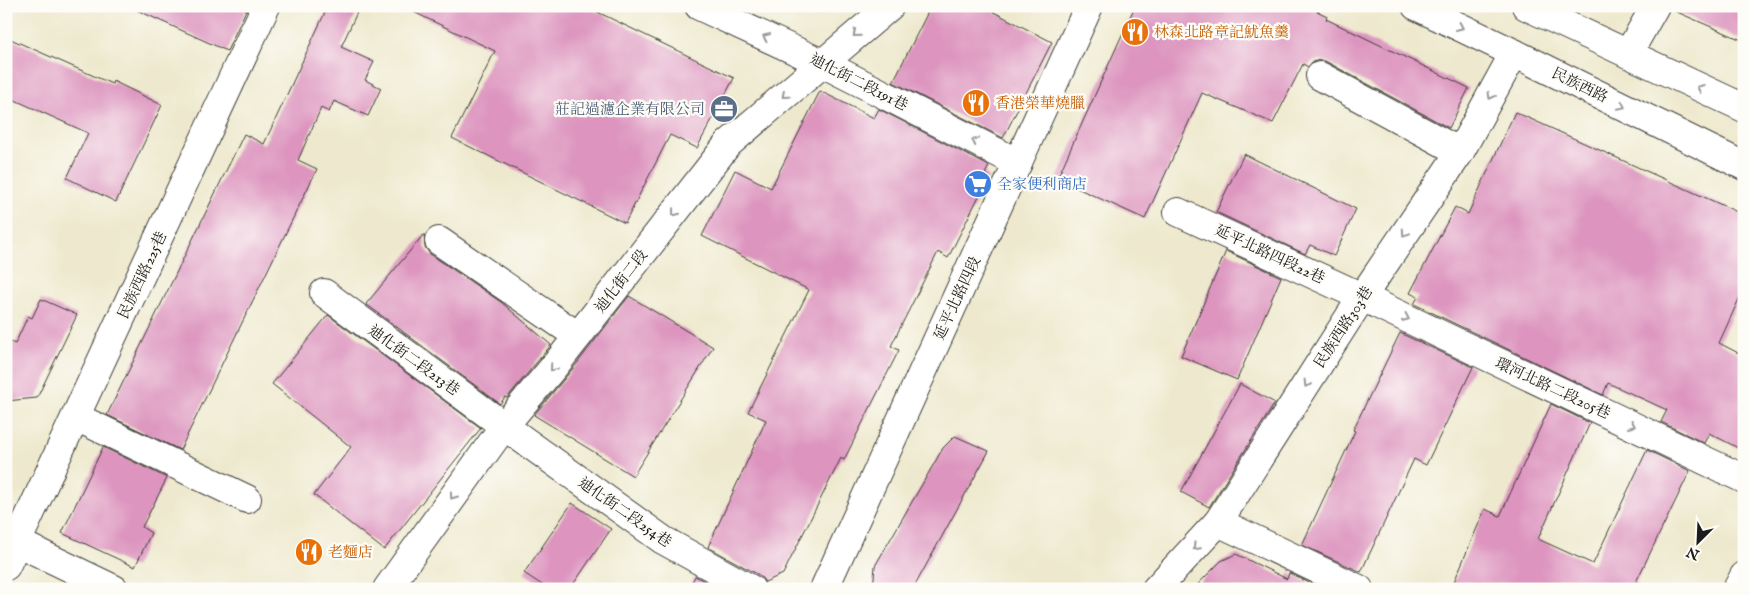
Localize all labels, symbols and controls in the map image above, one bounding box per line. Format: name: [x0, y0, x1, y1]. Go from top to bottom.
restaurant icon: 林森北路章記魷魚羹: [1120, 17, 1150, 47]
one-way arrow: [1455, 21, 1464, 31]
place label: 林森北路章記魷魚羹: [1154, 23, 1289, 42]
one-way arrow: [853, 29, 862, 37]
one-way arrow: [762, 33, 771, 44]
street label: 迪化街二段191巷: [806, 50, 911, 115]
street label: 民族西路: [1549, 64, 1611, 107]
one-way arrow: [1696, 83, 1705, 94]
restaurant icon: 香港榮華燒臘: [961, 88, 991, 118]
one-way arrow: [782, 89, 791, 98]
one-way arrow: [1487, 90, 1497, 99]
office icon: 莊記過濾企業有限公司: [709, 94, 739, 124]
place label: 香港榮華燒臘: [995, 94, 1085, 113]
place label: 莊記過濾企業有限公司: [555, 100, 705, 119]
one-way arrow: [1617, 100, 1626, 110]
one-way arrow: [971, 137, 980, 147]
supermarket icon: 全家便利商店: [963, 169, 993, 199]
place label: 全家便利商店: [997, 175, 1087, 194]
one-way arrow: [672, 207, 680, 216]
street label: 延平北路四段22巷: [1212, 221, 1328, 288]
one-way arrow: [1402, 227, 1411, 237]
street label: 民族西路225巷: [114, 228, 171, 322]
street label: 迪化街二段: [591, 246, 652, 317]
street label: 延平北路四段: [930, 253, 985, 343]
street label: 民族西路303巷: [1310, 283, 1377, 372]
one-way arrow: [1401, 311, 1410, 322]
street label: 迪化街二段213巷: [364, 321, 463, 400]
street label: 環河北路二段205巷: [1492, 353, 1613, 423]
one-way arrow: [550, 363, 559, 372]
one-way arrow: [1303, 378, 1313, 387]
one-way arrow: [1626, 419, 1635, 429]
street label: 迪化街二段254巷: [574, 473, 675, 552]
one-way arrow: [450, 490, 459, 500]
north arrow: [1672, 518, 1722, 568]
restaurant icon: 老麵店: [294, 537, 324, 567]
one-way arrow: [1193, 541, 1202, 550]
text: N: [1684, 542, 1703, 564]
place label: 老麵店: [328, 543, 373, 562]

